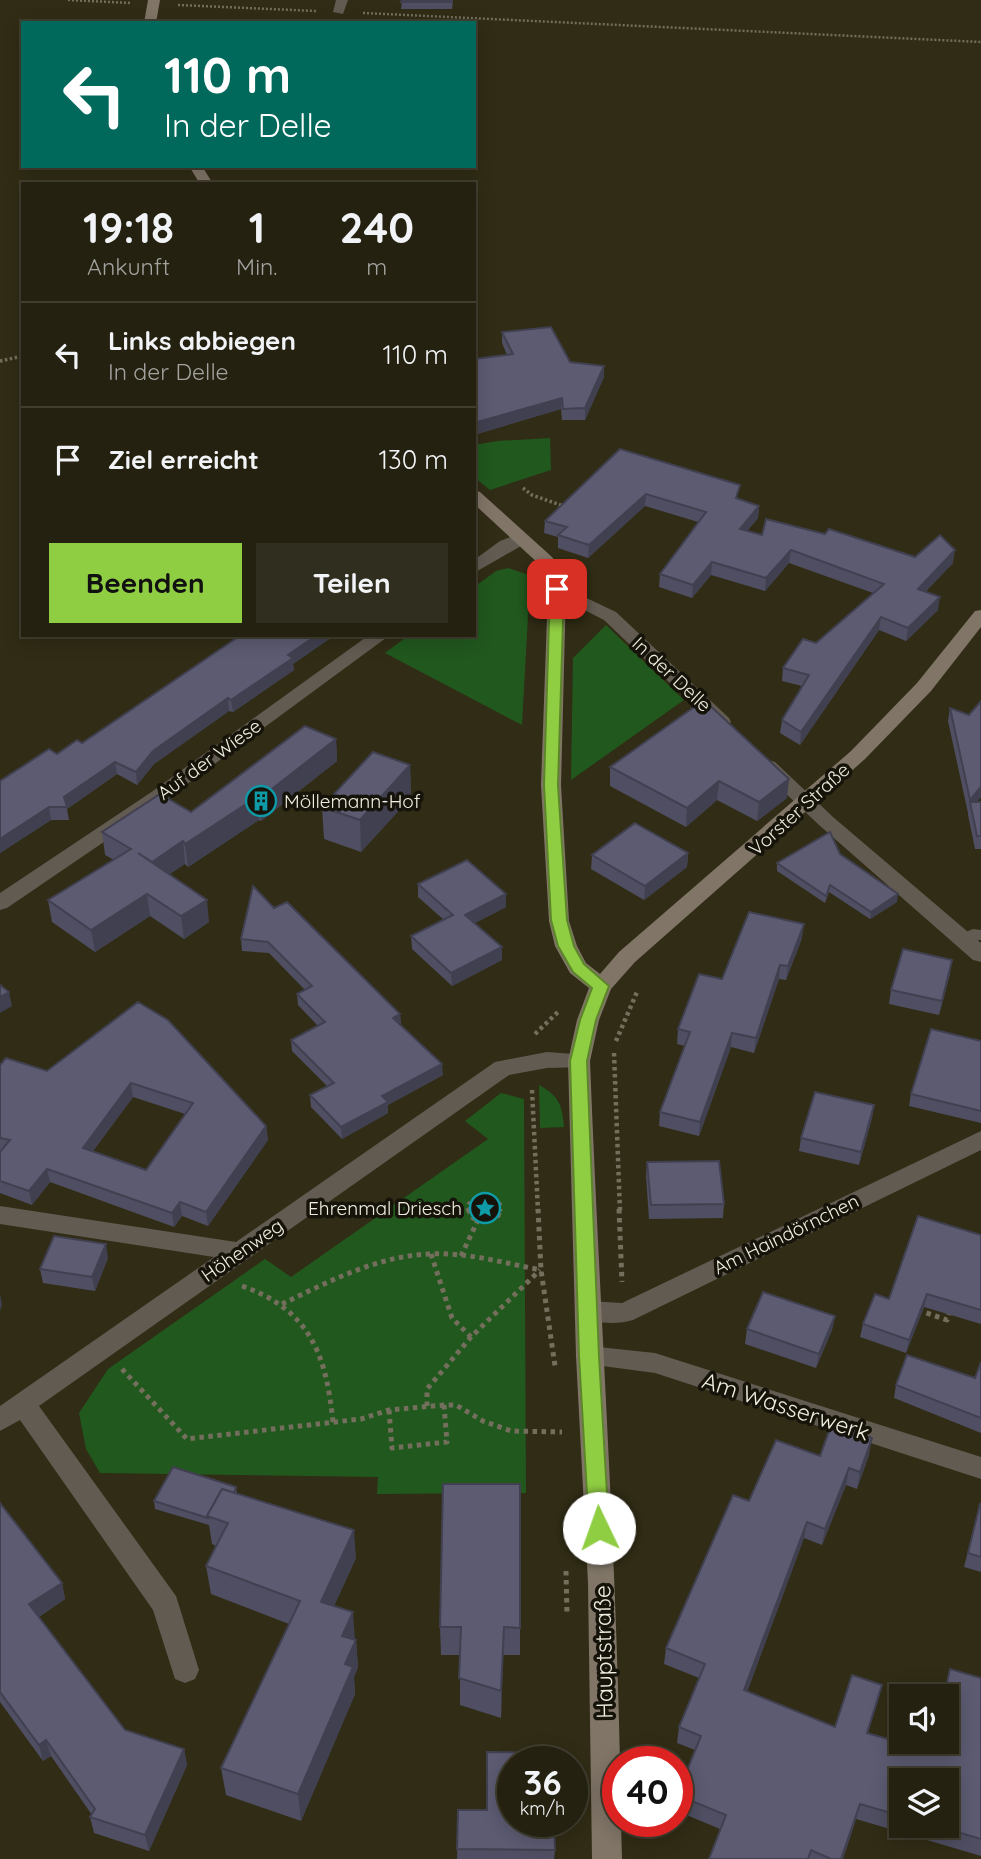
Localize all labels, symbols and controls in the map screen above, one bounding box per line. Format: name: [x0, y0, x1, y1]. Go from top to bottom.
text: 110 m: [164, 44, 291, 105]
icon: left: [49, 49, 140, 140]
text: In der Delle: [164, 105, 332, 145]
text: 19:18: [83, 201, 174, 254]
text: 1: [249, 201, 265, 254]
text: 240: [340, 201, 414, 254]
text: Ankunft: [87, 252, 170, 281]
text: Min.: [236, 252, 278, 281]
text: m: [366, 252, 387, 281]
text: Links abbiegen: [108, 324, 296, 357]
icon: left: [49, 336, 87, 374]
text: 110 m: [382, 338, 448, 371]
text: In der Delle: [108, 357, 228, 386]
icon: arrive: [49, 441, 87, 479]
text: Ziel erreicht: [108, 443, 259, 476]
text: 130 m: [378, 443, 448, 476]
button: Beenden: [49, 543, 242, 623]
button: Teilen: [256, 543, 448, 623]
pin: [527, 559, 587, 619]
icon: arrive: [538, 570, 576, 608]
street label: In der Delle: [627, 631, 717, 717]
street label: Auf der Wiese: [152, 713, 266, 805]
street label: Vorster Straße: [744, 757, 854, 861]
building icon: Möllemann-Hof: [244, 784, 278, 818]
place label: Möllemann-Hof: [284, 789, 421, 813]
street label: Am Haindörnchen: [709, 1188, 863, 1280]
place icon: Ehrenmal Driesch: [468, 1191, 502, 1225]
place label: Ehrenmal Driesch: [308, 1196, 462, 1220]
street label: Höhenweg: [196, 1213, 288, 1287]
street label: Am Wasserwerk: [699, 1365, 873, 1447]
position arrow: [562, 1491, 636, 1565]
street label: Hauptstraße: [587, 1585, 619, 1719]
map controls: [889, 1684, 959, 1838]
button: sound: [889, 1684, 959, 1754]
speed limit sign: 40: [602, 1746, 693, 1837]
text: 36: [523, 1760, 562, 1804]
button: layers: [889, 1768, 959, 1838]
text: km/h: [520, 1797, 565, 1820]

